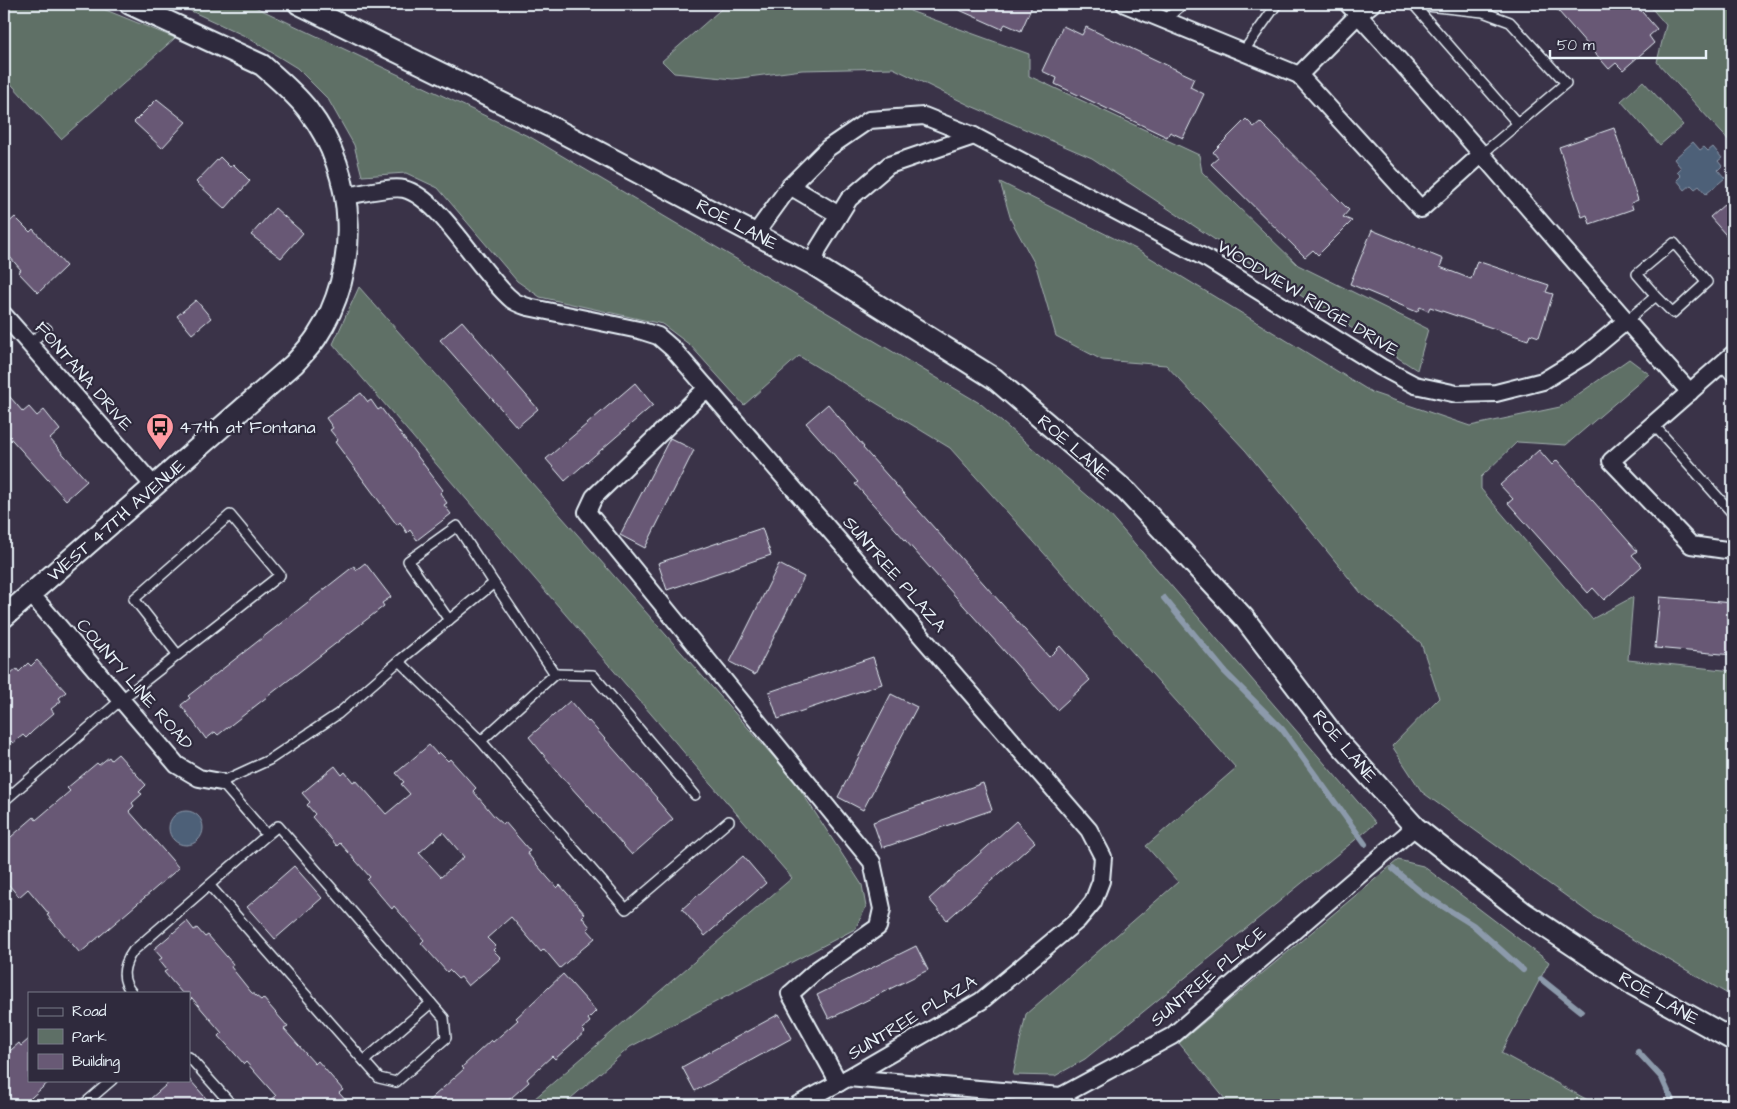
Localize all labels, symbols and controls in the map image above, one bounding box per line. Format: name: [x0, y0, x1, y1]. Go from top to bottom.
scale bar: [1550, 28, 1706, 60]
text: 50 m: [1557, 35, 1595, 56]
street label: ROE LANE: [692, 193, 782, 256]
street label: WOODVIEW RIDGE DRIVE: [1212, 234, 1404, 363]
street label: FONTANA DRIVE: [29, 316, 138, 437]
street label: ROE LANE: [1032, 409, 1116, 486]
bus stop icon: 47th at Fontana: [145, 412, 175, 451]
place label: 47th at Fontana: [179, 415, 316, 440]
street label: WEST 47TH AVENUE: [42, 453, 191, 587]
street label: SUNTREE PLAZA: [837, 511, 952, 638]
street label: COUNTY LINE ROAD: [71, 613, 199, 756]
street label: ROE LANE: [1307, 704, 1383, 789]
street label: SUNTREE PLACE: [1145, 920, 1272, 1032]
street label: ROE LANE: [1614, 965, 1704, 1032]
street label: SUNTREE PLAZA: [843, 969, 982, 1066]
legend: [28, 992, 190, 1082]
text: Road: [72, 1001, 107, 1022]
text: Park: [72, 1027, 107, 1048]
text: Building: [72, 1051, 120, 1073]

